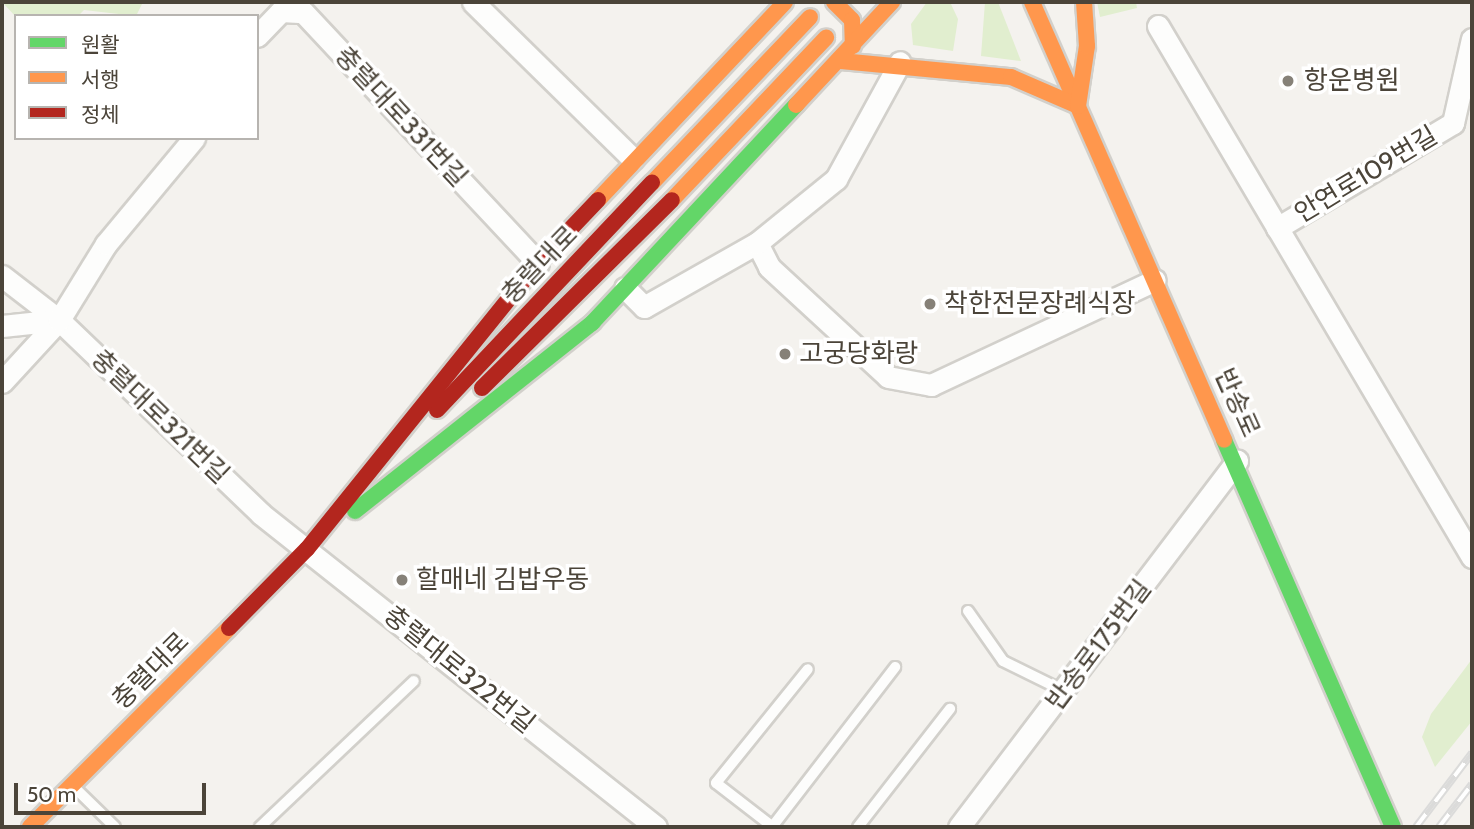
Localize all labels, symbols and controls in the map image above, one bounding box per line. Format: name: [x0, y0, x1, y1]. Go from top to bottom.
legend: [14, 14, 259, 140]
text: 원활: [81, 32, 120, 57]
street label: 충렬대로331번길: [328, 40, 474, 194]
place label: 항운병원: [1304, 65, 1400, 97]
text: 서행: [81, 67, 120, 92]
marker: 항운병원: [1278, 71, 1298, 91]
text: 정체: [81, 102, 120, 127]
street label: 안연로109번길: [1289, 120, 1443, 230]
street label: 충렬대로: [496, 220, 584, 310]
place label: 착한전문장례식장: [944, 288, 1135, 320]
marker: 착한전문장례식장: [922, 296, 938, 312]
place label: 고궁당화랑: [799, 338, 919, 370]
street label: 충렬대로321번길: [85, 343, 235, 491]
marker: 고궁당화랑: [777, 346, 793, 362]
street label: 반송로: [1208, 364, 1266, 442]
place label: 할매네 김밥우동: [416, 564, 589, 596]
marker: 할매네 김밥우동: [394, 572, 410, 588]
street label: 반송로175번길: [1040, 574, 1158, 716]
street label: 충렬대로322번길: [377, 600, 541, 740]
street label: 충렬대로: [106, 626, 196, 716]
scale bar: [18, 770, 210, 814]
text: 50 m: [27, 782, 76, 807]

